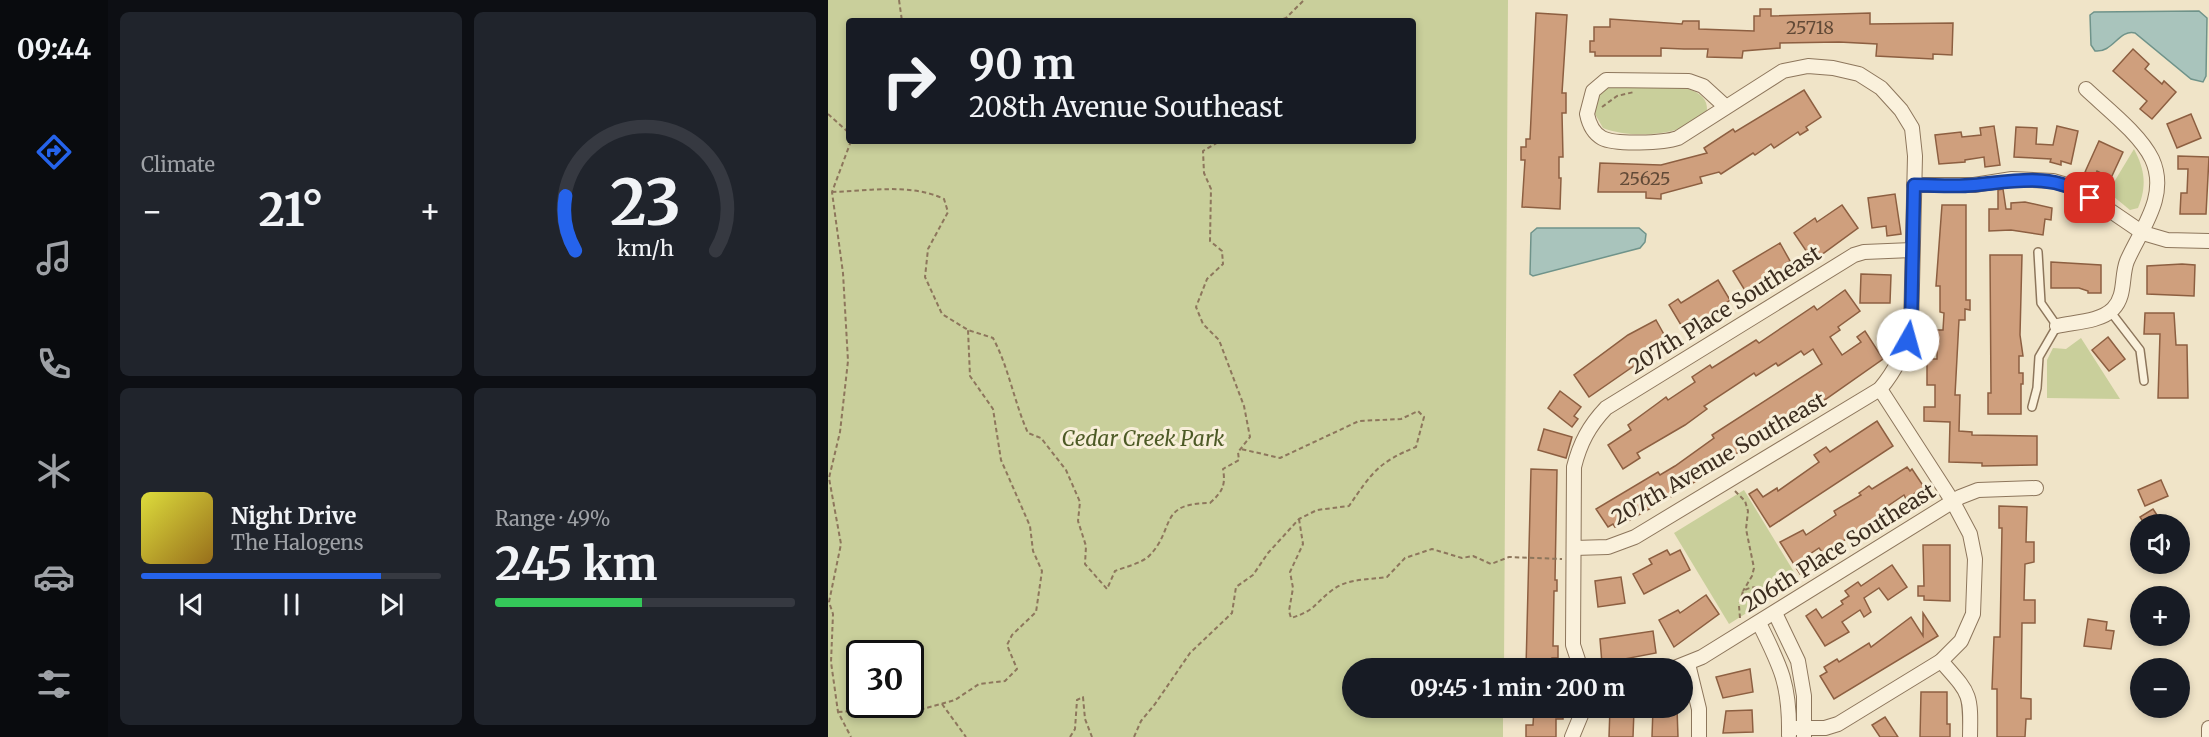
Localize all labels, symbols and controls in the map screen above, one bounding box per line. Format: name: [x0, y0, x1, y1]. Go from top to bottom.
house number: 25718: [1786, 16, 1834, 39]
text: 09:44: [17, 32, 91, 66]
text: 90 m: [969, 38, 1075, 90]
icon: right: [870, 42, 948, 120]
text: 208th Avenue Southeast: [969, 90, 1283, 124]
icon: directions: [33, 131, 75, 173]
text: Climate: [141, 152, 215, 177]
text: 23: [610, 164, 680, 242]
house number: 25625: [1620, 167, 1670, 190]
pin: [2064, 172, 2115, 223]
icon: arrive: [2073, 181, 2106, 214]
text: 21°: [258, 182, 324, 238]
text: −: [141, 191, 163, 232]
text: +: [419, 191, 441, 232]
text: km/h: [617, 235, 673, 262]
icon: music: [33, 237, 75, 279]
street label: 207th Place Southeast: [1624, 239, 1826, 380]
position arrow: [1876, 308, 1940, 372]
icon: phone: [33, 343, 75, 385]
street label: 207th Avenue Southeast: [1607, 386, 1831, 531]
park label: Cedar Creek Park: [1062, 425, 1225, 452]
icon: climate: [33, 450, 75, 492]
street label: 206th Place Southeast: [1737, 477, 1940, 618]
text: Night Drive: [231, 502, 356, 530]
text: Range · 49%: [495, 506, 611, 531]
map controls: [2130, 514, 2190, 718]
button: sound: [2130, 514, 2190, 574]
text: The Halogens: [231, 530, 363, 555]
text: 245 km: [495, 536, 657, 592]
icon: car: [33, 556, 75, 598]
button: +: [2130, 586, 2190, 646]
icon: previous: [175, 588, 208, 621]
icon: pause: [275, 588, 308, 621]
icon: next: [375, 588, 408, 621]
speed limit sign: 30: [846, 640, 924, 718]
button: −: [2130, 658, 2190, 718]
icon: filters: [33, 663, 75, 705]
text: 09:45 · 1 min · 200 m: [1410, 674, 1625, 702]

